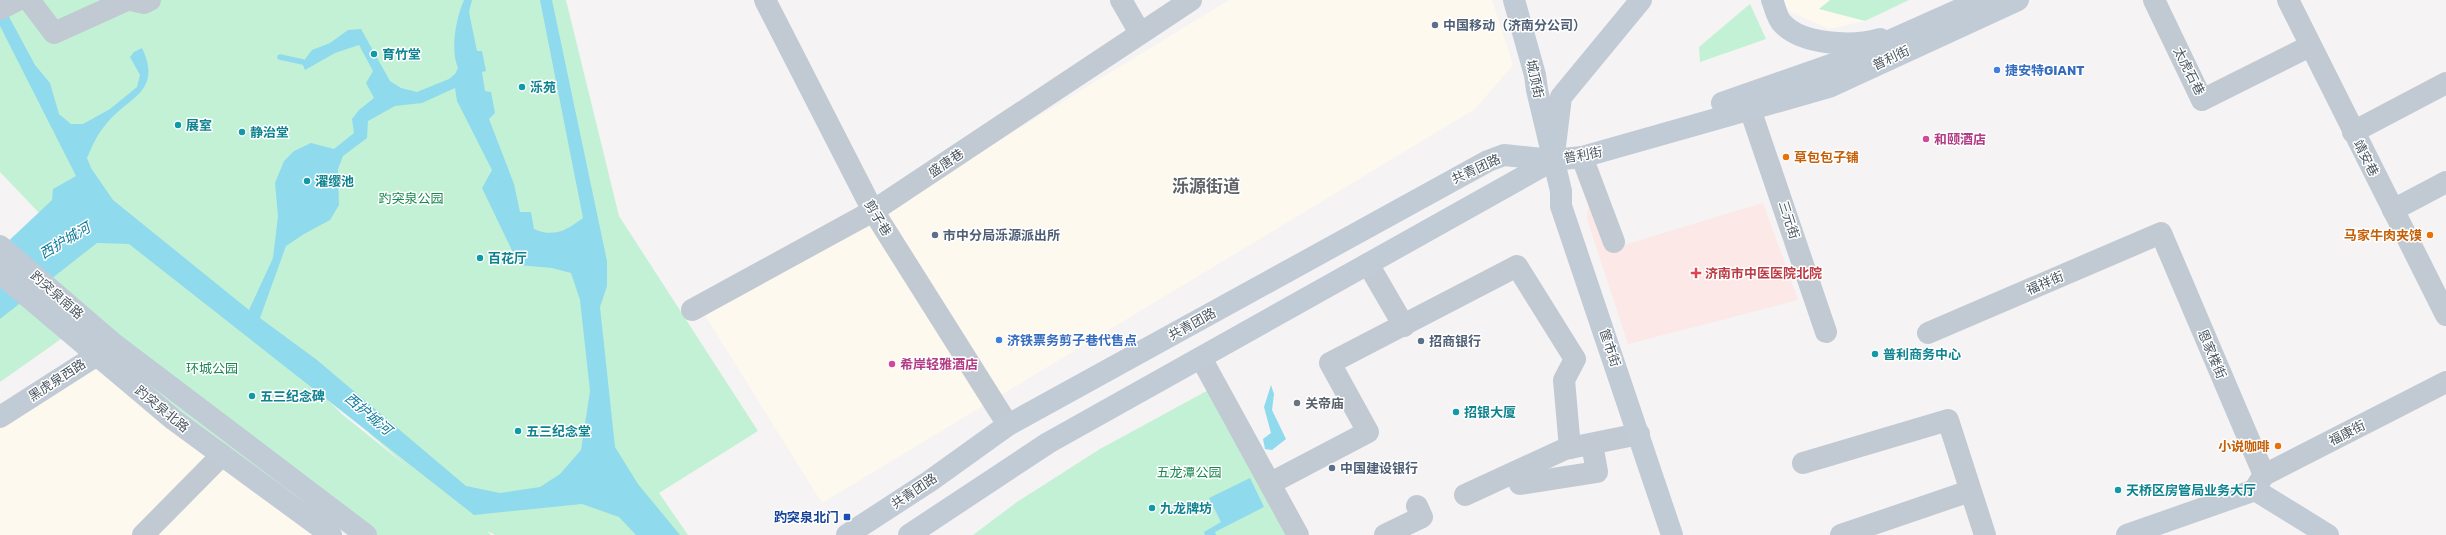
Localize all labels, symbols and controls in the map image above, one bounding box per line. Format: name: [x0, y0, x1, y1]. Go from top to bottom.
place label: 中国移动（济南分公司）: [1443, 18, 1586, 33]
marker: 中国移动（济南分公司）: [1430, 20, 1440, 30]
street label: 普利街: [1870, 43, 1912, 73]
street label: 太虎石巷: [2171, 44, 2207, 98]
place label: 育竹堂: [382, 47, 421, 62]
marker: 育竹堂: [369, 49, 379, 59]
street label: 城顶街: [1524, 58, 1546, 100]
place label: 捷安特GIANT: [2005, 63, 2084, 78]
marker: 捷安特GIANT: [1992, 65, 2002, 75]
place label: 泺苑: [530, 80, 556, 95]
marker: 泺苑: [517, 82, 527, 92]
place label: 展室: [186, 118, 212, 133]
marker: 展室: [173, 120, 183, 130]
place label: 静治堂: [250, 125, 289, 140]
marker: 静治堂: [237, 127, 247, 137]
place label: 和颐酒店: [1934, 132, 1986, 147]
marker: 和颐酒店: [1921, 134, 1931, 144]
street label: 靖安巷: [2350, 137, 2382, 179]
street label: 普利街: [1562, 144, 1604, 166]
street label: 盛唐巷: [926, 146, 966, 180]
place label: 草包包子铺: [1794, 150, 1859, 165]
street label: 共青团路: [1449, 151, 1503, 187]
marker: 草包包子铺: [1781, 152, 1791, 162]
place label: 濯缨池: [315, 174, 354, 189]
marker: 濯缨池: [302, 176, 312, 186]
district label: 泺源街道: [1172, 176, 1240, 196]
park label: 趵突泉公园: [378, 191, 444, 206]
street label: 剪子巷: [862, 197, 894, 239]
street label: 三元街: [1776, 199, 1802, 241]
water label: 西护城河: [37, 218, 96, 263]
place label: 市中分局泺源派出所: [943, 228, 1060, 243]
place label: 马家牛肉夹馍: [2344, 228, 2422, 243]
marker: 市中分局泺源派出所: [930, 230, 940, 240]
marker: 马家牛肉夹馍: [2425, 230, 2435, 240]
place label: 百花厅: [488, 251, 527, 266]
marker: 百花厅: [475, 253, 485, 263]
place label: 济南市中医医院北院: [1705, 266, 1822, 281]
marker: 济南市中医医院北院: [1690, 267, 1702, 279]
street label: 趵突泉南路: [28, 268, 86, 322]
street label: 福祥街: [2024, 268, 2066, 298]
street label: 共青团路: [1166, 305, 1218, 343]
street label: 筐市街: [1597, 327, 1623, 369]
street label: 恩家楼街: [2195, 327, 2229, 381]
place label: 济铁票务剪子巷代售点: [1007, 333, 1137, 348]
place label: 招商银行: [1429, 334, 1481, 349]
marker: 济铁票务剪子巷代售点: [994, 335, 1004, 345]
marker: 招商银行: [1416, 336, 1426, 346]
place label: 普利商务中心: [1883, 347, 1961, 362]
marker: 普利商务中心: [1870, 349, 1880, 359]
street label: 黑虎泉西路: [26, 356, 88, 404]
place label: 希岸轻雅酒店: [900, 357, 978, 372]
marker: 希岸轻雅酒店: [887, 359, 897, 369]
park label: 环城公园: [186, 361, 238, 376]
street label: 趵突泉北路: [132, 383, 192, 435]
place label: 五三纪念碑: [260, 389, 325, 404]
water label: 西护城河: [341, 389, 397, 440]
marker: 五三纪念碑: [247, 391, 257, 401]
place label: 关帝庙: [1305, 396, 1344, 411]
marker: 关帝庙: [1292, 398, 1302, 408]
place label: 招银大厦: [1464, 405, 1516, 420]
marker: 招银大厦: [1451, 407, 1461, 417]
street label: 福康街: [2326, 417, 2368, 449]
place label: 五三纪念堂: [526, 424, 591, 439]
marker: 五三纪念堂: [513, 426, 523, 436]
place label: 小说咖啡: [2218, 439, 2270, 454]
marker: 小说咖啡: [2273, 441, 2283, 451]
place label: 中国建设银行: [1340, 461, 1418, 476]
marker: 中国建设银行: [1327, 463, 1337, 473]
park label: 五龙潭公园: [1156, 465, 1222, 480]
street label: 共青团路: [888, 470, 940, 512]
place label: 天桥区房管局业务大厅: [2126, 483, 2256, 498]
marker: 天桥区房管局业务大厅: [2113, 485, 2123, 495]
place label: 九龙牌坊: [1160, 501, 1212, 516]
marker: 九龙牌坊: [1147, 503, 1157, 513]
place label: 趵突泉北门: [774, 510, 839, 525]
marker: 趵突泉北门: [842, 512, 852, 522]

